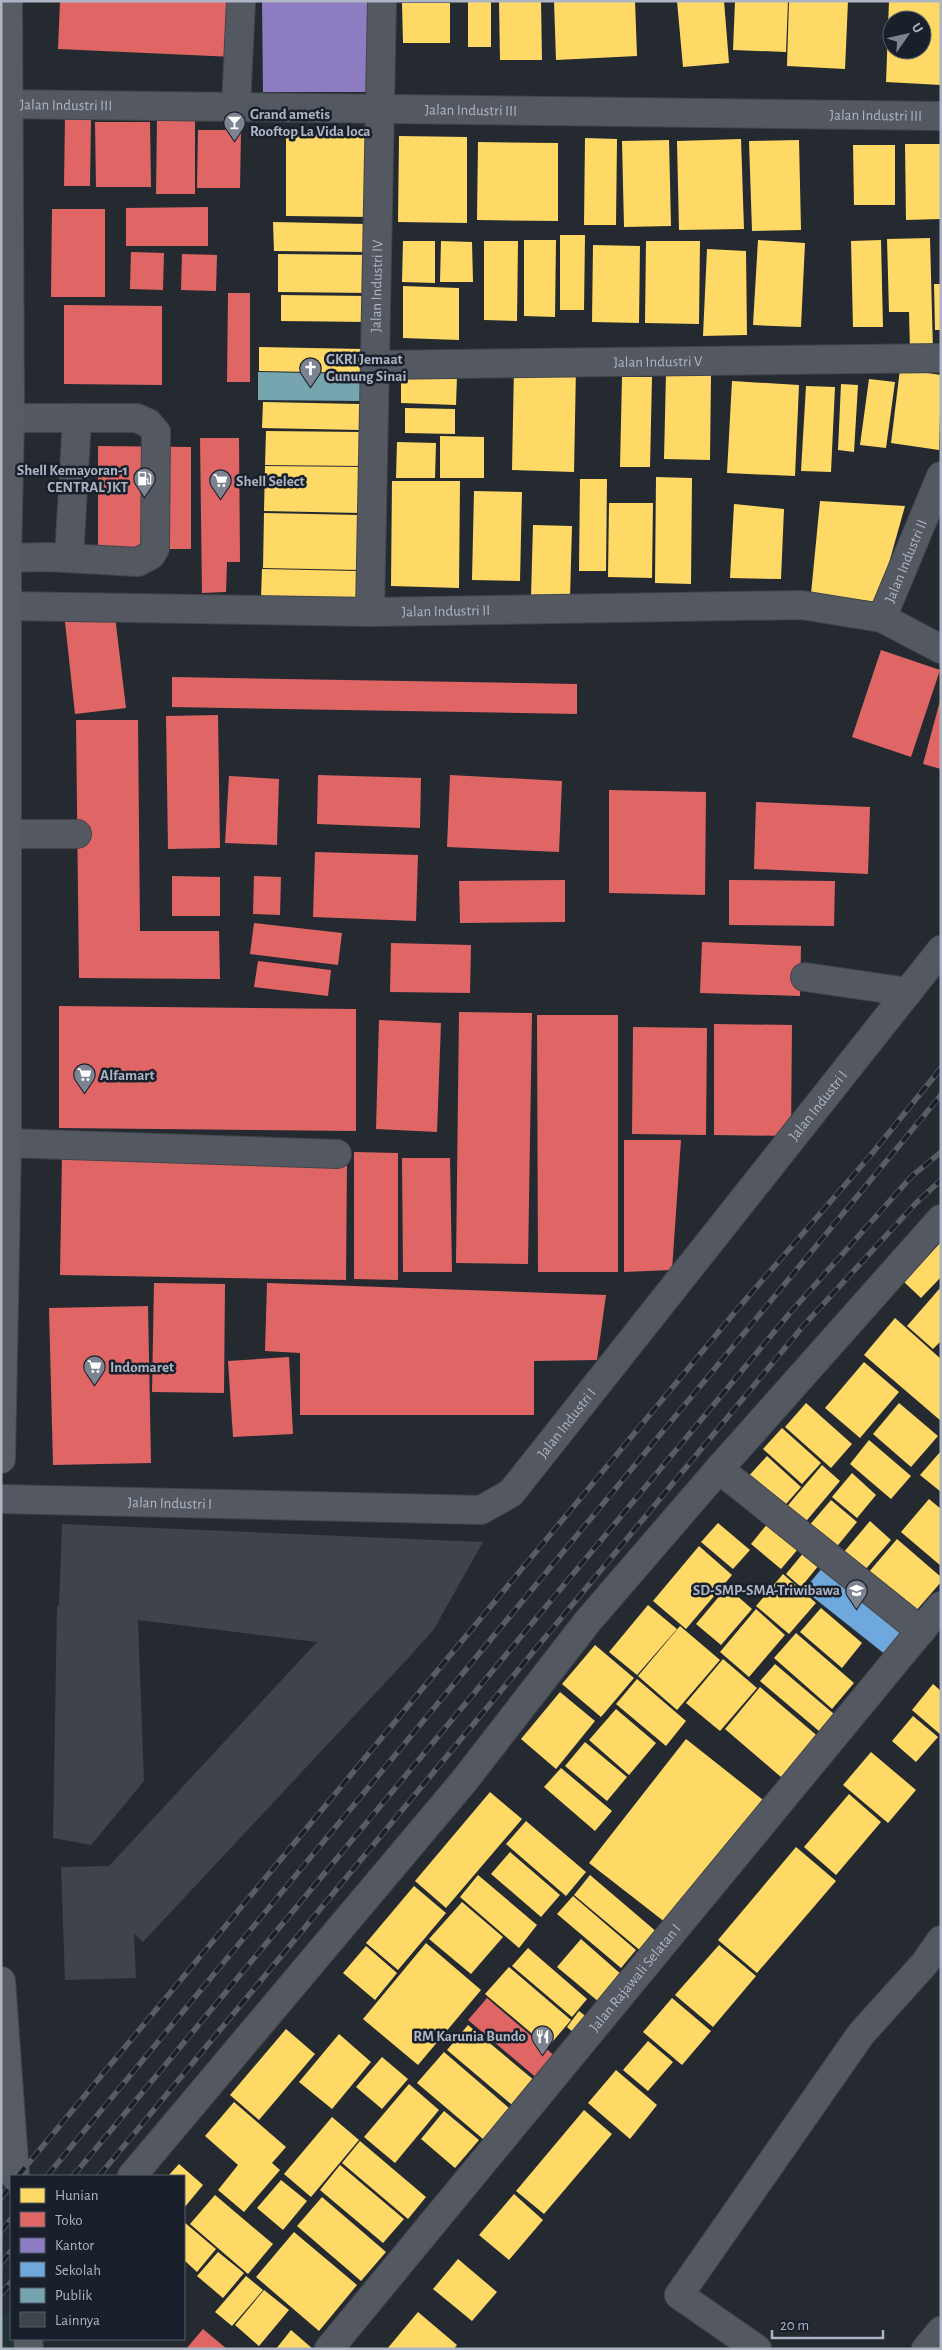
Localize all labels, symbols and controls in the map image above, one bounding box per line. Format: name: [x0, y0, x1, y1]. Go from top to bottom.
north arrow: [882, 10, 932, 60]
text: U: [909, 21, 925, 36]
street label: Jalan Industri III: [20, 97, 112, 113]
street label: Jalan Industri III: [425, 102, 517, 119]
place label: Grand ametis Rooftop La Vida loca: [250, 107, 370, 139]
street label: Jalan Industri III: [830, 108, 922, 124]
bar icon: Grand ametis Rooftop La Vida loca: [222, 111, 246, 142]
street label: Jalan Industri IV: [368, 239, 385, 333]
place label: GKRI Jemaat Gunung Sinai: [326, 352, 406, 384]
street label: Jalan Industri V: [613, 354, 703, 370]
church icon: GKRI Jemaat Gunung Sinai: [298, 356, 322, 387]
place label: Shell Kemayoran-1 CENTRAL JKT: [17, 463, 128, 495]
fuel station icon: Shell Kemayoran-1 CENTRAL JKT: [132, 467, 156, 498]
supermarket icon: Shell Select: [208, 469, 232, 500]
place label: Shell Select: [236, 474, 305, 489]
street label: Jalan Industri II: [882, 517, 930, 605]
street label: Jalan Industri II: [402, 603, 490, 619]
supermarket icon: Alfamart: [72, 1063, 96, 1094]
place label: Alfamart: [100, 1068, 155, 1083]
street label: Jalan Industri I: [786, 1068, 850, 1143]
supermarket icon: Indomaret: [82, 1355, 106, 1386]
place label: Indomaret: [110, 1360, 174, 1375]
street label: Jalan Industri I: [535, 1385, 599, 1461]
street label: Jalan Industri I: [128, 1495, 212, 1512]
school or university icon: SD-SMP-SMA-Triwibawa: [844, 1578, 868, 1609]
place label: SD-SMP-SMA-Triwibawa: [693, 1583, 840, 1598]
street label: Jalan Rajawali Selatan I: [587, 1921, 684, 2035]
restaurant icon: RM Karunia Bundo: [530, 2024, 554, 2055]
place label: RM Karunia Bundo: [413, 2029, 526, 2044]
legend: [10, 2175, 185, 2340]
text: Hunian: [55, 2188, 99, 2203]
text: Toko: [55, 2213, 83, 2228]
text: Kantor: [55, 2238, 94, 2253]
text: Sekolah: [55, 2263, 101, 2278]
text: Publik: [55, 2288, 92, 2303]
scale bar: [772, 2308, 883, 2340]
text: Lainnya: [55, 2313, 100, 2328]
text: 20 m: [780, 2318, 809, 2333]

